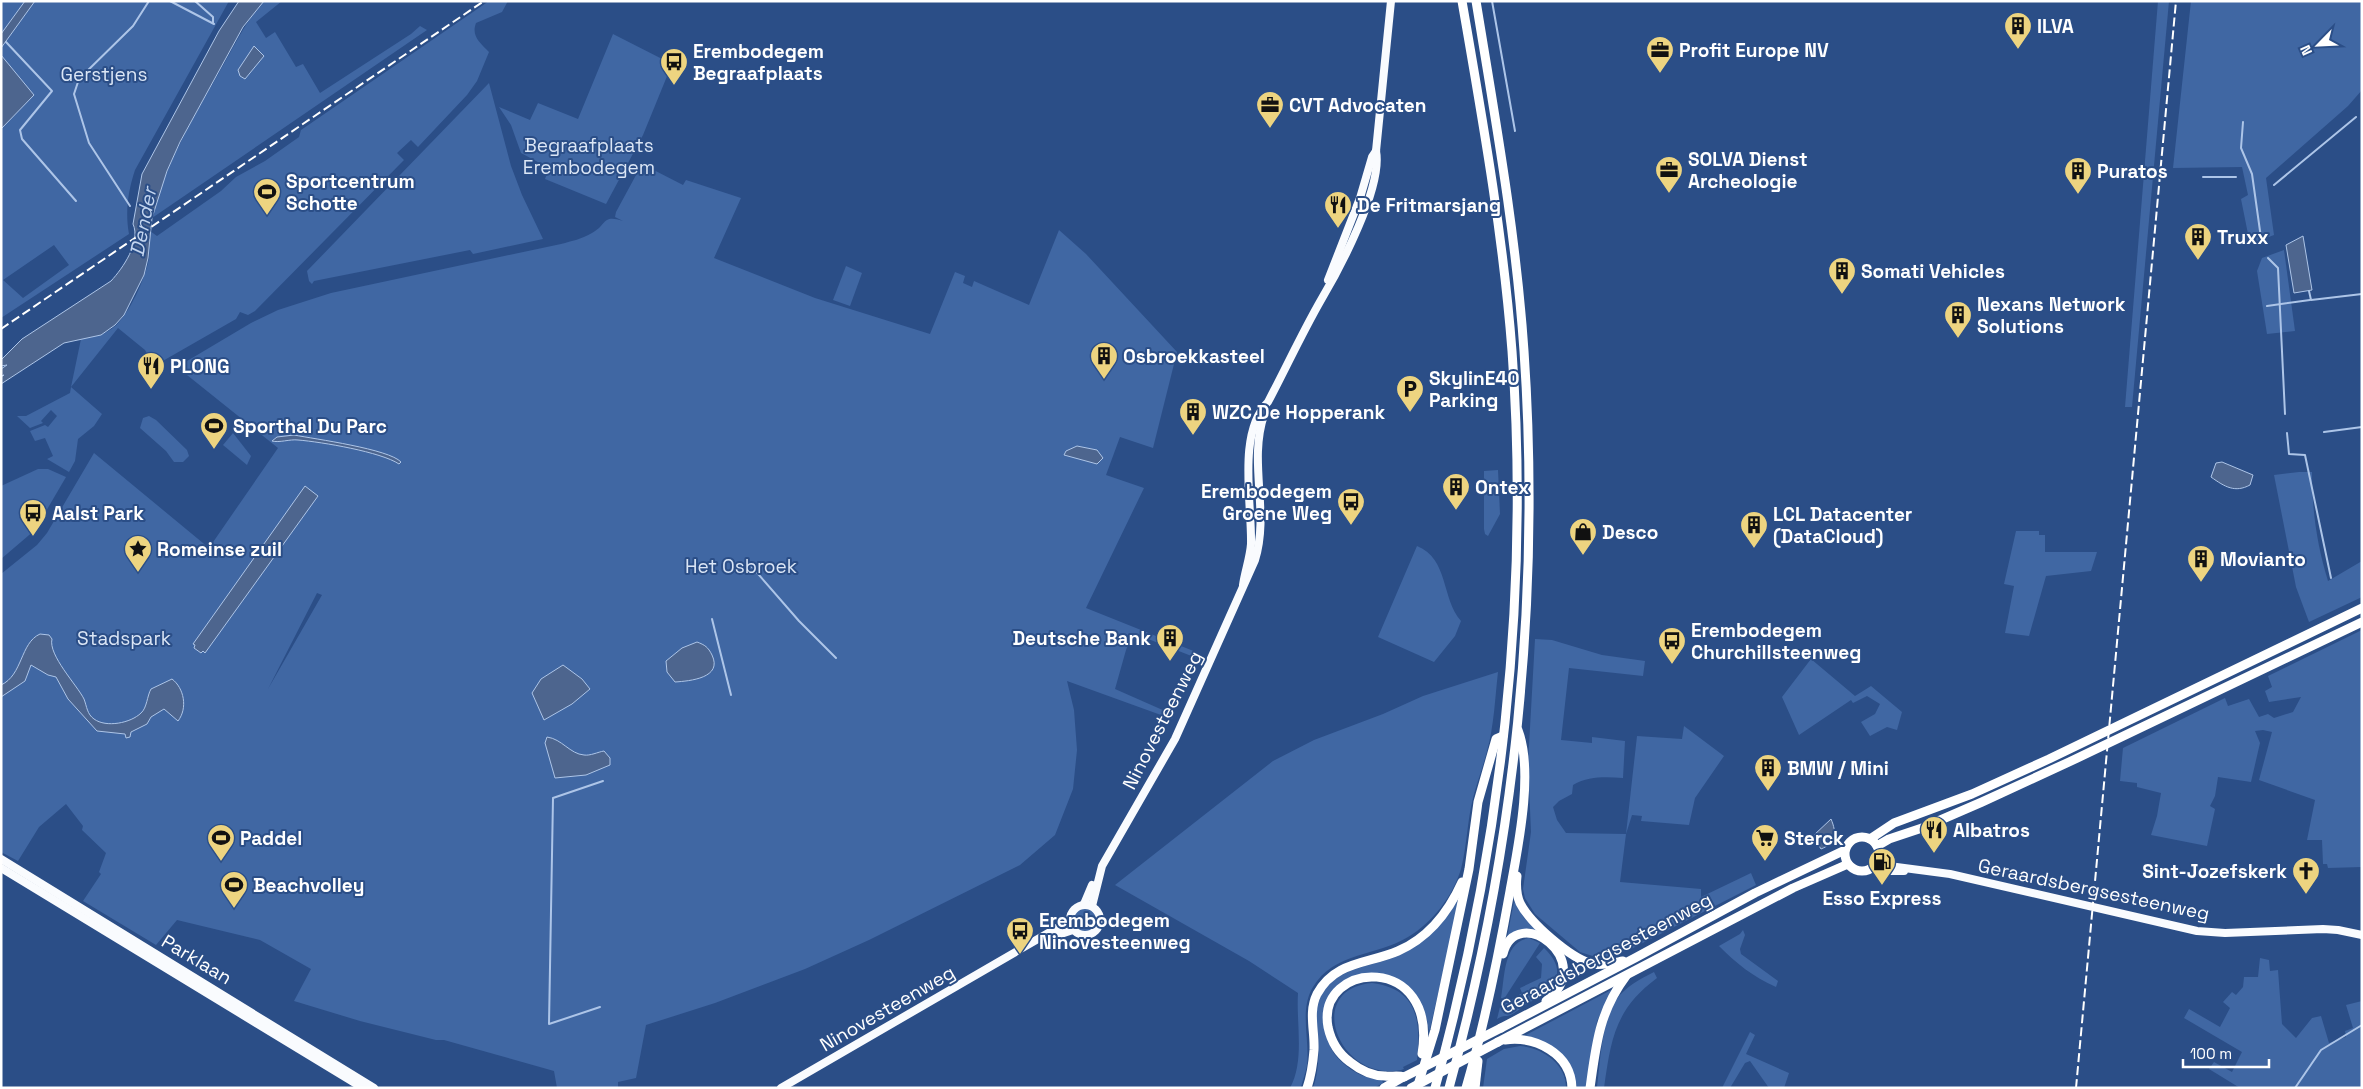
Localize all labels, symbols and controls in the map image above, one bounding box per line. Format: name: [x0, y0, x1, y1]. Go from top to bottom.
building icon: ILVA: [2003, 11, 2033, 50]
place label: ILVA: [2037, 14, 2074, 39]
north arrow: [2293, 20, 2343, 70]
office icon: Profit Europe NV: [1645, 35, 1675, 74]
place label: Profit Europe NV: [1679, 38, 1829, 63]
place label: Erembodegem Begraafplaats: [693, 39, 824, 86]
text: N: [2296, 42, 2316, 58]
bus stop icon: Erembodegem Begraafplaats: [659, 47, 689, 86]
park label: Gerstjens: [61, 62, 147, 87]
office icon: CVT Advocaten: [1255, 90, 1285, 129]
place label: CVT Advocaten: [1289, 93, 1426, 118]
park label: Begraafplaats Erembodegem: [523, 133, 655, 180]
place label: SOLVA Dienst Archeologie: [1688, 147, 1808, 194]
office icon: SOLVA Dienst Archeologie: [1654, 155, 1684, 194]
building icon: Puratos: [2063, 156, 2093, 195]
place label: Puratos: [2097, 159, 2168, 184]
place label: Sportcentrum Schotte: [286, 169, 415, 216]
sports icon: Sportcentrum Schotte: [252, 177, 282, 216]
water label: Dender: [124, 183, 163, 259]
restaurant icon: De Fritmarsjang: [1323, 190, 1353, 229]
place label: De Fritmarsjang: [1357, 193, 1501, 218]
building icon: Truxx: [2183, 222, 2213, 261]
place label: Truxx: [2217, 225, 2269, 250]
building icon: Somati Vehicles: [1827, 256, 1857, 295]
place label: Somati Vehicles: [1861, 259, 2005, 284]
place label: Nexans Network Solutions: [1977, 292, 2126, 339]
building icon: Nexans Network Solutions: [1943, 300, 1973, 339]
building icon: Osbroekkasteel: [1089, 341, 1119, 380]
place label: Osbroekkasteel: [1123, 344, 1265, 369]
restaurant icon: PLONG: [136, 351, 166, 390]
place label: PLONG: [170, 354, 229, 379]
place label: SkylinE40 Parking: [1429, 366, 1520, 413]
parking icon: SkylinE40 Parking: [1395, 374, 1425, 413]
building icon: WZC De Hopperank: [1178, 397, 1208, 436]
place label: WZC De Hopperank: [1212, 400, 1386, 425]
sports icon: Sporthal Du Parc: [199, 411, 229, 450]
place label: Sporthal Du Parc: [233, 414, 387, 439]
building icon: Ontex: [1441, 472, 1471, 511]
place label: Ontex: [1475, 475, 1529, 500]
place label: Erembodegem Groene Weg: [1201, 479, 1332, 526]
bus stop icon: Erembodegem Groene Weg: [1336, 487, 1366, 526]
bus stop icon: Aalst Park: [18, 498, 48, 537]
place label: Aalst Park: [52, 501, 144, 526]
place label: LCL Datacenter (DataCloud): [1773, 502, 1912, 549]
building icon: LCL Datacenter (DataCloud): [1739, 510, 1769, 549]
shop icon: Desco: [1568, 517, 1598, 556]
place label: Desco: [1602, 520, 1658, 545]
place icon: Romeinse zuil: [123, 534, 153, 573]
place label: Romeinse zuil: [157, 537, 282, 562]
building icon: Movianto: [2186, 544, 2216, 583]
place label: Movianto: [2220, 547, 2306, 572]
park label: Het Osbroek: [685, 554, 797, 579]
place label: Erembodegem Churchillsteenweg: [1691, 618, 1861, 665]
building icon: Deutsche Bank: [1155, 623, 1185, 662]
park label: Stadspark: [77, 626, 171, 651]
place label: Deutsche Bank: [1012, 626, 1151, 651]
bus stop icon: Erembodegem Churchillsteenweg: [1657, 626, 1687, 665]
street label: Ninovesteenweg: [1117, 647, 1208, 794]
building icon: BMW / Mini: [1753, 753, 1783, 792]
place label: BMW / Mini: [1787, 756, 1889, 781]
restaurant icon: Albatros: [1919, 815, 1949, 854]
place label: Albatros: [1953, 818, 2030, 843]
sports icon: Paddel: [206, 823, 236, 862]
supermarket icon: Sterck: [1750, 823, 1780, 862]
place label: Paddel: [240, 826, 302, 851]
place label: Sterck: [1784, 826, 1844, 851]
fuel station icon: Esso Express: [1867, 847, 1897, 886]
street label: Geraardsbergsesteenweg: [1976, 853, 2212, 926]
church icon: Sint-Jozefskerk: [2291, 856, 2321, 895]
place label: Sint-Jozefskerk: [2142, 859, 2287, 884]
sports icon: Beachvolley: [219, 870, 249, 909]
place label: Beachvolley: [253, 873, 365, 898]
place label: Esso Express: [1823, 886, 1941, 911]
street label: Geraardsbergsesteenweg: [1496, 887, 1716, 1020]
place label: Erembodegem Ninovesteenweg: [1039, 908, 1191, 955]
bus stop icon: Erembodegem Ninovesteenweg: [1005, 916, 1035, 955]
street label: Parklaan: [157, 929, 236, 990]
street label: Ninovesteenweg: [815, 960, 959, 1057]
scale bar: [2183, 1036, 2269, 1068]
text: 100 m: [2190, 1044, 2232, 1063]

